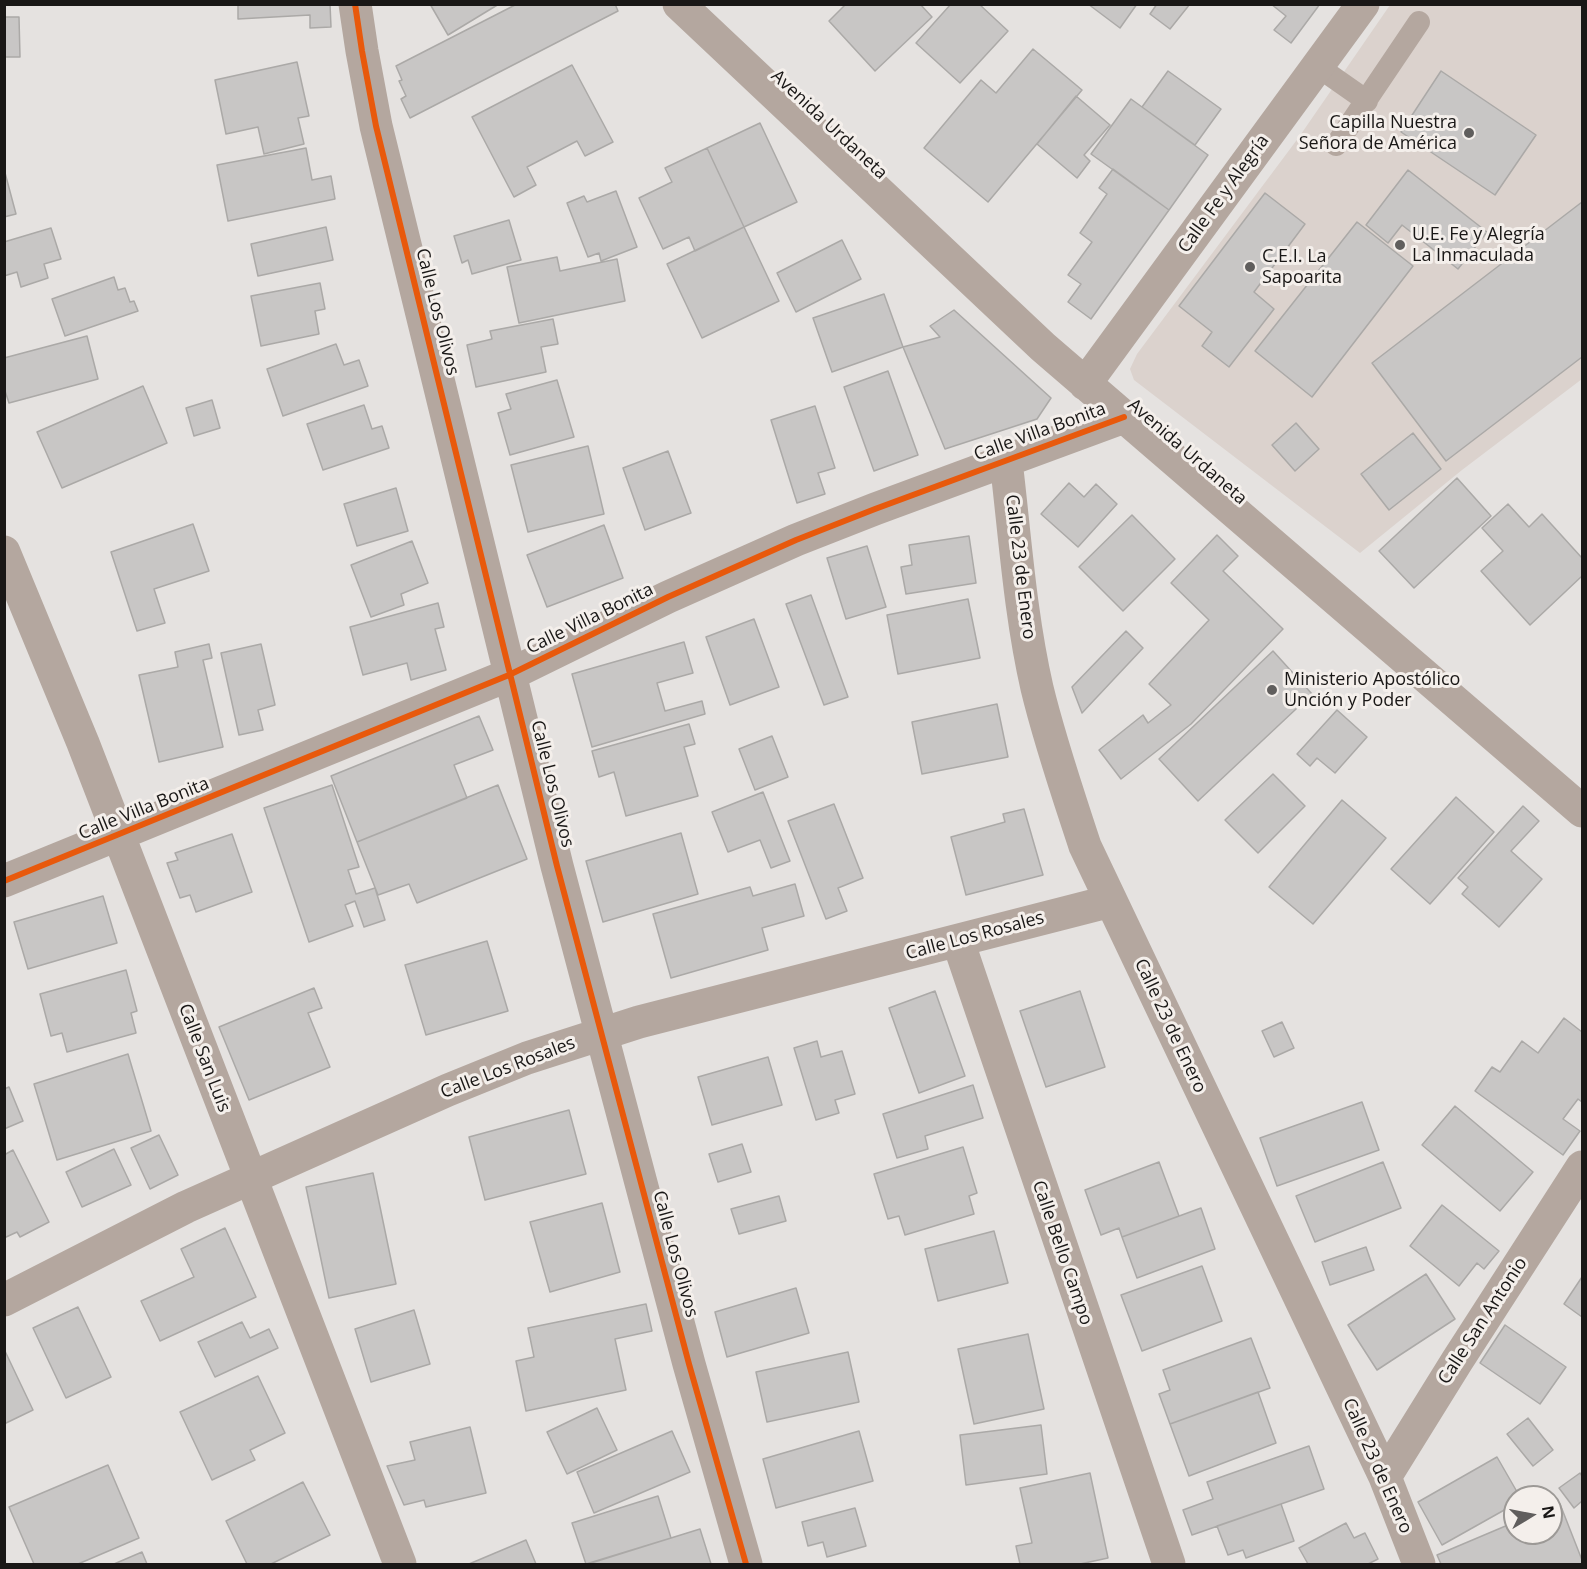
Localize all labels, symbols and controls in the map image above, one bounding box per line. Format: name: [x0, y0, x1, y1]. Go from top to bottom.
street label: Avenida Urdaneta: [766, 66, 892, 184]
place label: Capilla Nuestra Señora de América: [1299, 112, 1457, 154]
marker: Capilla Nuestra Señora de América: [1462, 126, 1476, 140]
street label: Calle Fe y Alegría: [1174, 131, 1274, 257]
place label: U.E. Fe y Alegría La Inmaculada: [1412, 224, 1545, 266]
marker: U.E. Fe y Alegría La Inmaculada: [1393, 238, 1407, 252]
street label: Calle Los Olivos: [411, 246, 463, 378]
place label: C.E.I. La Sapoarita: [1262, 246, 1342, 288]
marker: C.E.I. La Sapoarita: [1243, 260, 1257, 274]
street label: Avenida Urdaneta: [1123, 394, 1251, 510]
street label: Calle Villa Bonita: [971, 398, 1109, 466]
street label: Calle 23 de Enero: [1000, 493, 1040, 641]
street label: Calle Villa Bonita: [523, 579, 657, 659]
place label: Ministerio Apostólico Unción y Poder: [1284, 669, 1460, 712]
marker: Ministerio Apostólico Unción y Poder: [1265, 683, 1279, 697]
street label: Calle Los Olivos: [526, 718, 578, 850]
street label: Calle Villa Bonita: [76, 773, 212, 845]
street label: Calle Los Rosales: [903, 907, 1047, 965]
street label: Calle 23 de Enero: [1129, 955, 1211, 1097]
street label: Calle San Luis: [173, 1001, 235, 1115]
street label: Calle Los Rosales: [438, 1032, 578, 1104]
street label: Calle Bello Campo: [1027, 1178, 1097, 1328]
street label: Calle Los Olivos: [648, 1188, 702, 1320]
street label: Calle San Antonio: [1434, 1254, 1532, 1388]
street label: Calle 23 de Enero: [1338, 1395, 1416, 1537]
north arrow: [1503, 1485, 1563, 1545]
text: N: [1537, 1504, 1561, 1521]

